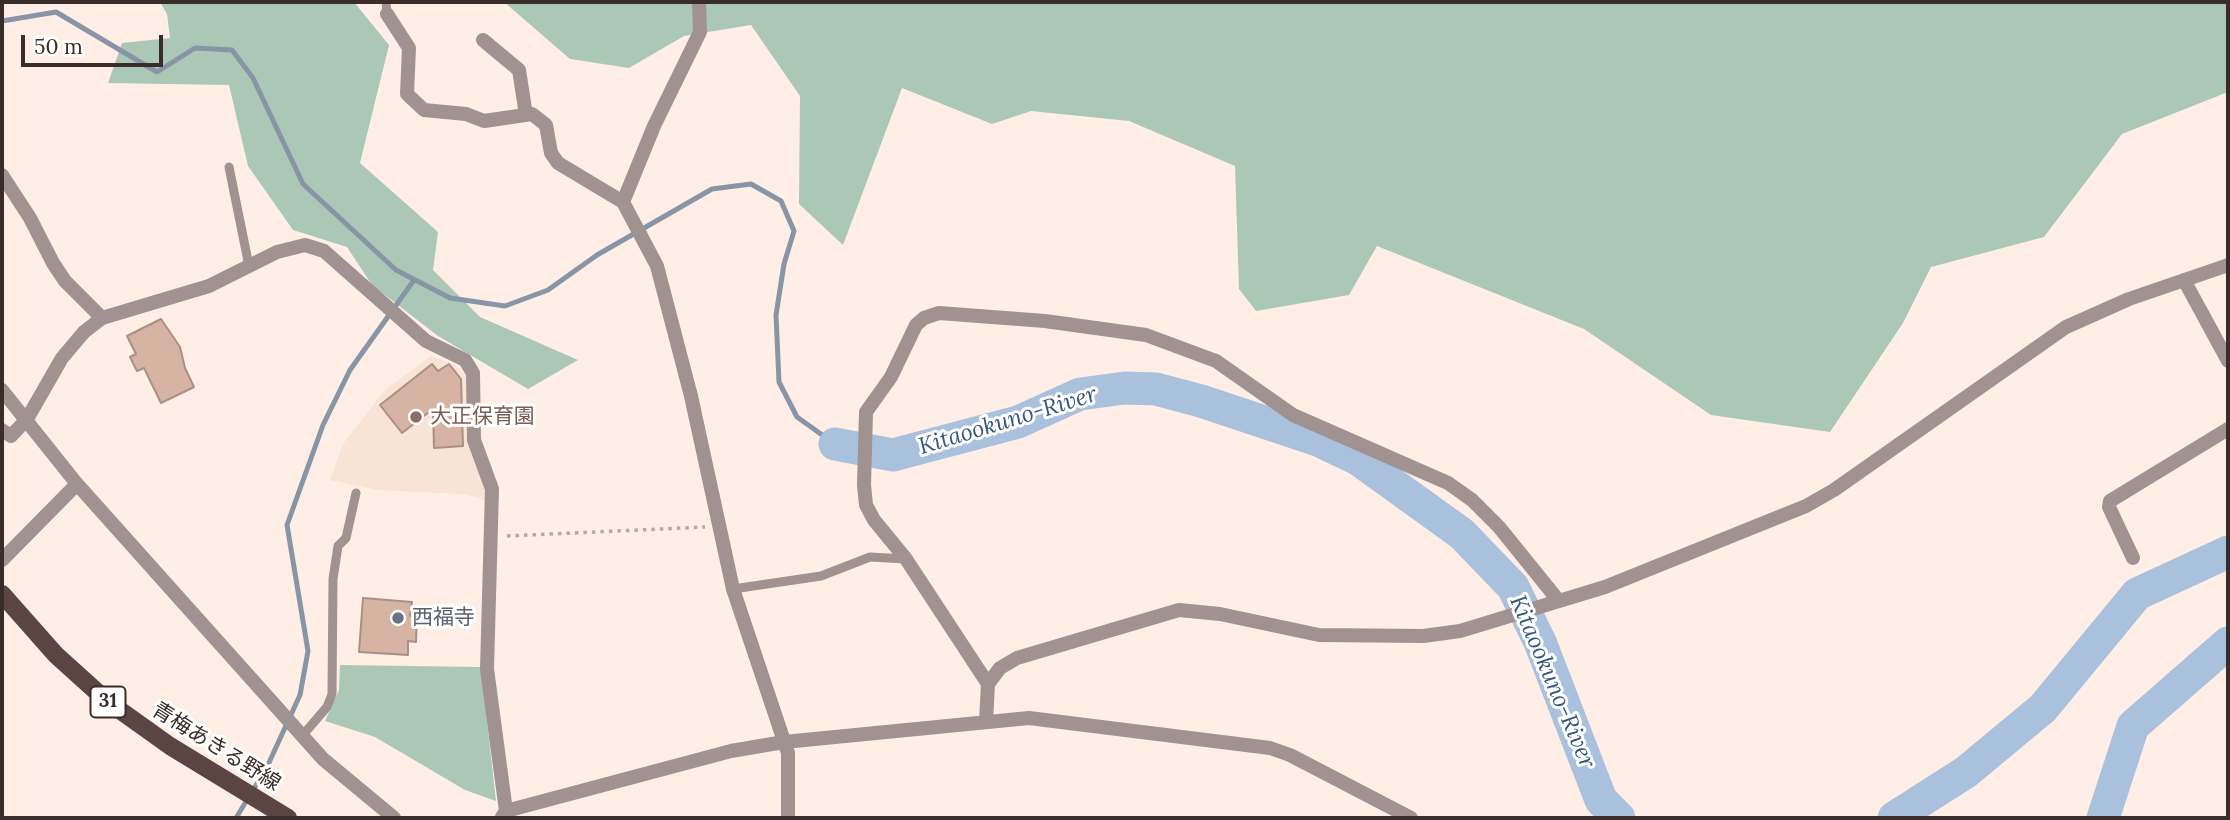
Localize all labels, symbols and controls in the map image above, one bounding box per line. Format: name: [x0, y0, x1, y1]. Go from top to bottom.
scale bar: [24, 21, 166, 65]
text: 50 m: [34, 33, 83, 60]
water label: Kitaookuno-River: [916, 381, 1100, 461]
place label: 大正保育園: [430, 404, 535, 430]
marker: 大正保育園: [408, 409, 424, 425]
water label: Kitaookuno-River: [1503, 591, 1601, 773]
place label: 西福寺: [412, 605, 475, 631]
marker: 西福寺: [390, 610, 406, 626]
road number: 31: [90, 687, 126, 718]
street label: 青梅あきる野線: [147, 697, 285, 797]

